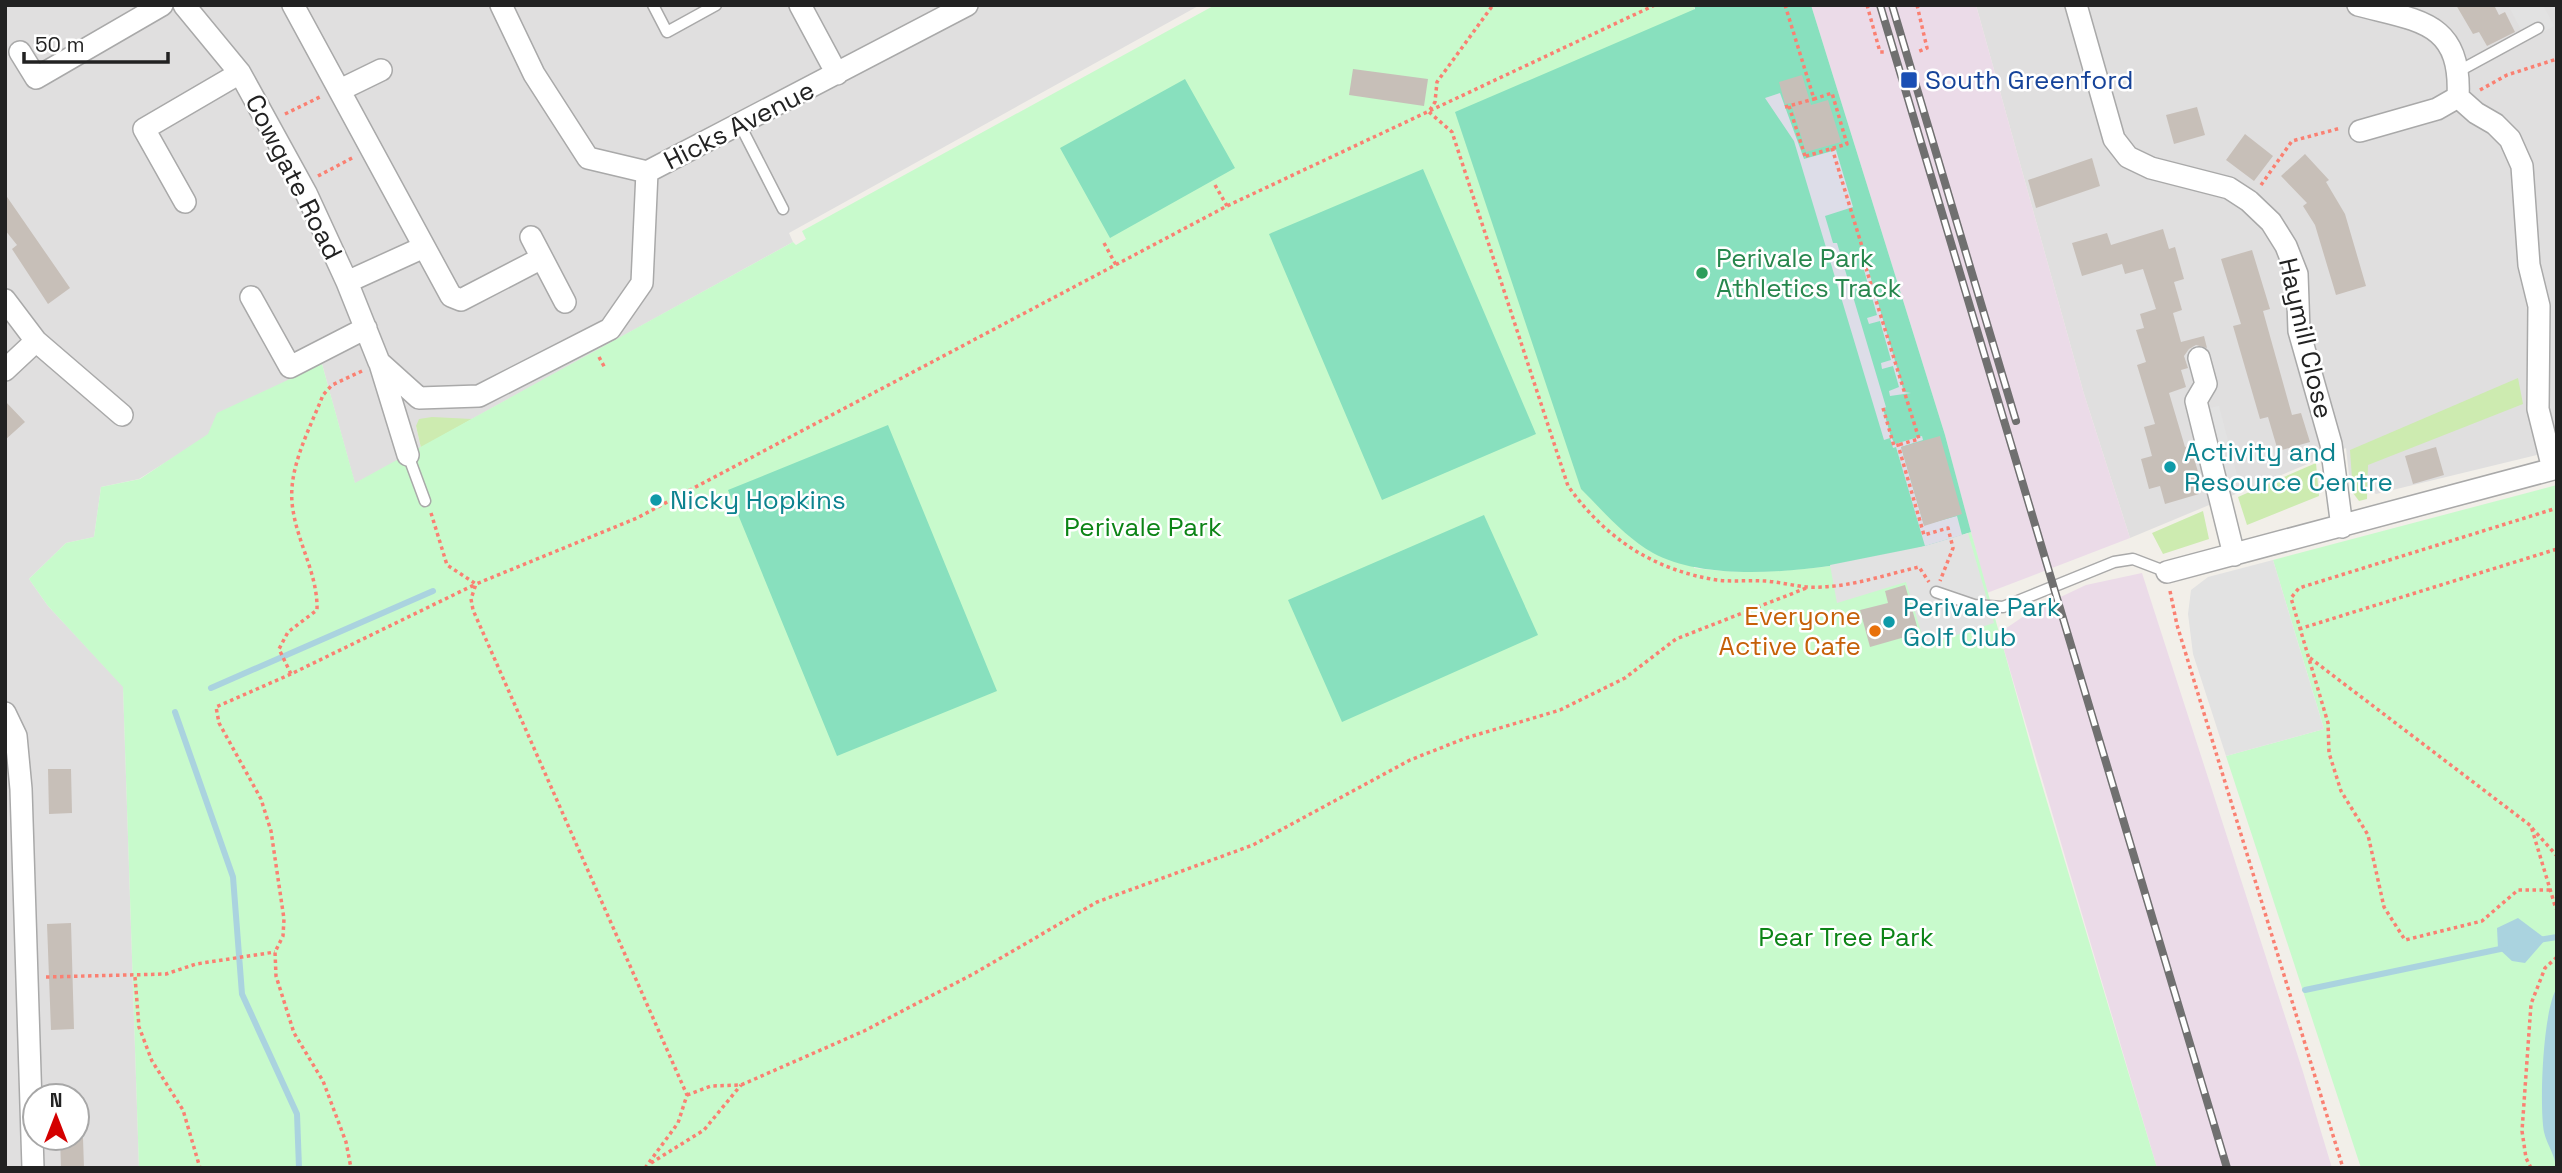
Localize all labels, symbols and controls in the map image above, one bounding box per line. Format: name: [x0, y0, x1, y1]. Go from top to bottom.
scale bar: [24, 21, 168, 65]
text: 50 m: [35, 31, 85, 58]
place label: South Greenford: [1925, 63, 2133, 97]
marker: South Greenford: [1899, 70, 1919, 90]
street label: Hicks Avenue: [658, 73, 820, 177]
street label: Cowgate Road: [238, 89, 350, 265]
place label: Perivale Park Athletics Track: [1716, 241, 1901, 305]
street label: Haymill Close: [2271, 254, 2341, 422]
marker: Perivale Park Athletics Track: [1694, 265, 1710, 281]
place label: Activity and Resource Centre: [2184, 435, 2393, 499]
marker: Activity and Resource Centre: [2162, 459, 2178, 475]
place label: Nicky Hopkins: [670, 483, 846, 517]
marker: Nicky Hopkins: [648, 492, 664, 508]
park label: Perivale Park: [1064, 510, 1222, 544]
place label: Perivale Park Golf Club: [1903, 590, 2061, 654]
place label: Everyone Active Cafe: [1719, 599, 1861, 663]
marker: Perivale Park Golf Club: [1881, 614, 1897, 630]
marker: Everyone Active Cafe: [1867, 623, 1883, 639]
park label: Pear Tree Park: [1758, 920, 1934, 954]
north arrow: [21, 1082, 91, 1152]
text: N: [50, 1088, 62, 1113]

